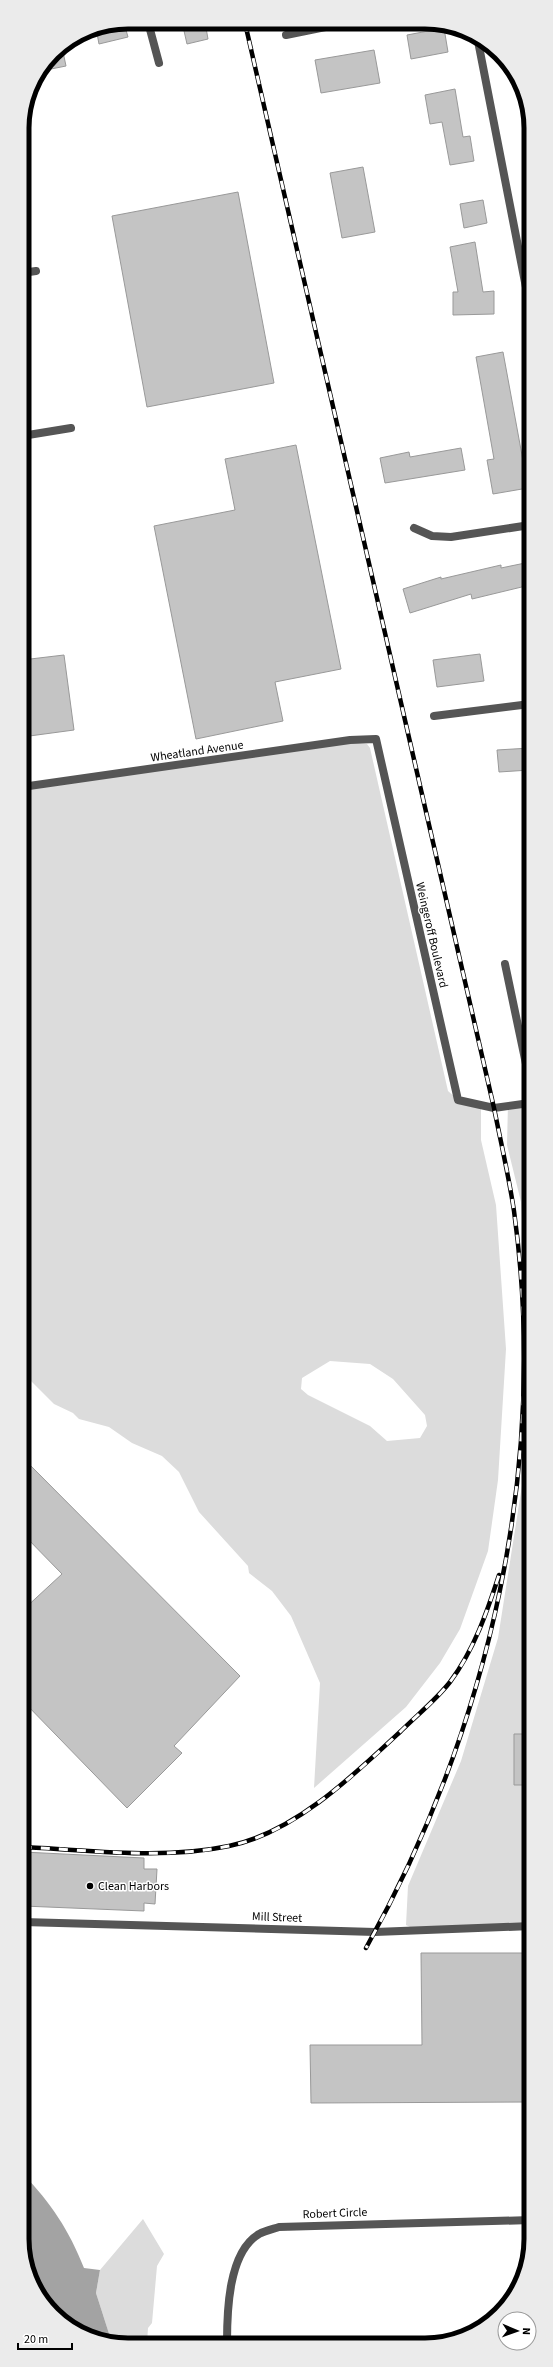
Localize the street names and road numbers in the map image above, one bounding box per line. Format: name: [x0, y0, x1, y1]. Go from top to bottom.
street label: Wheatland Avenue: [150, 737, 245, 766]
street label: Weingeroff Boulevard: [411, 881, 452, 990]
street label: Mill Street: [252, 1908, 302, 1927]
street label: Robert Circle: [302, 2204, 368, 2223]

